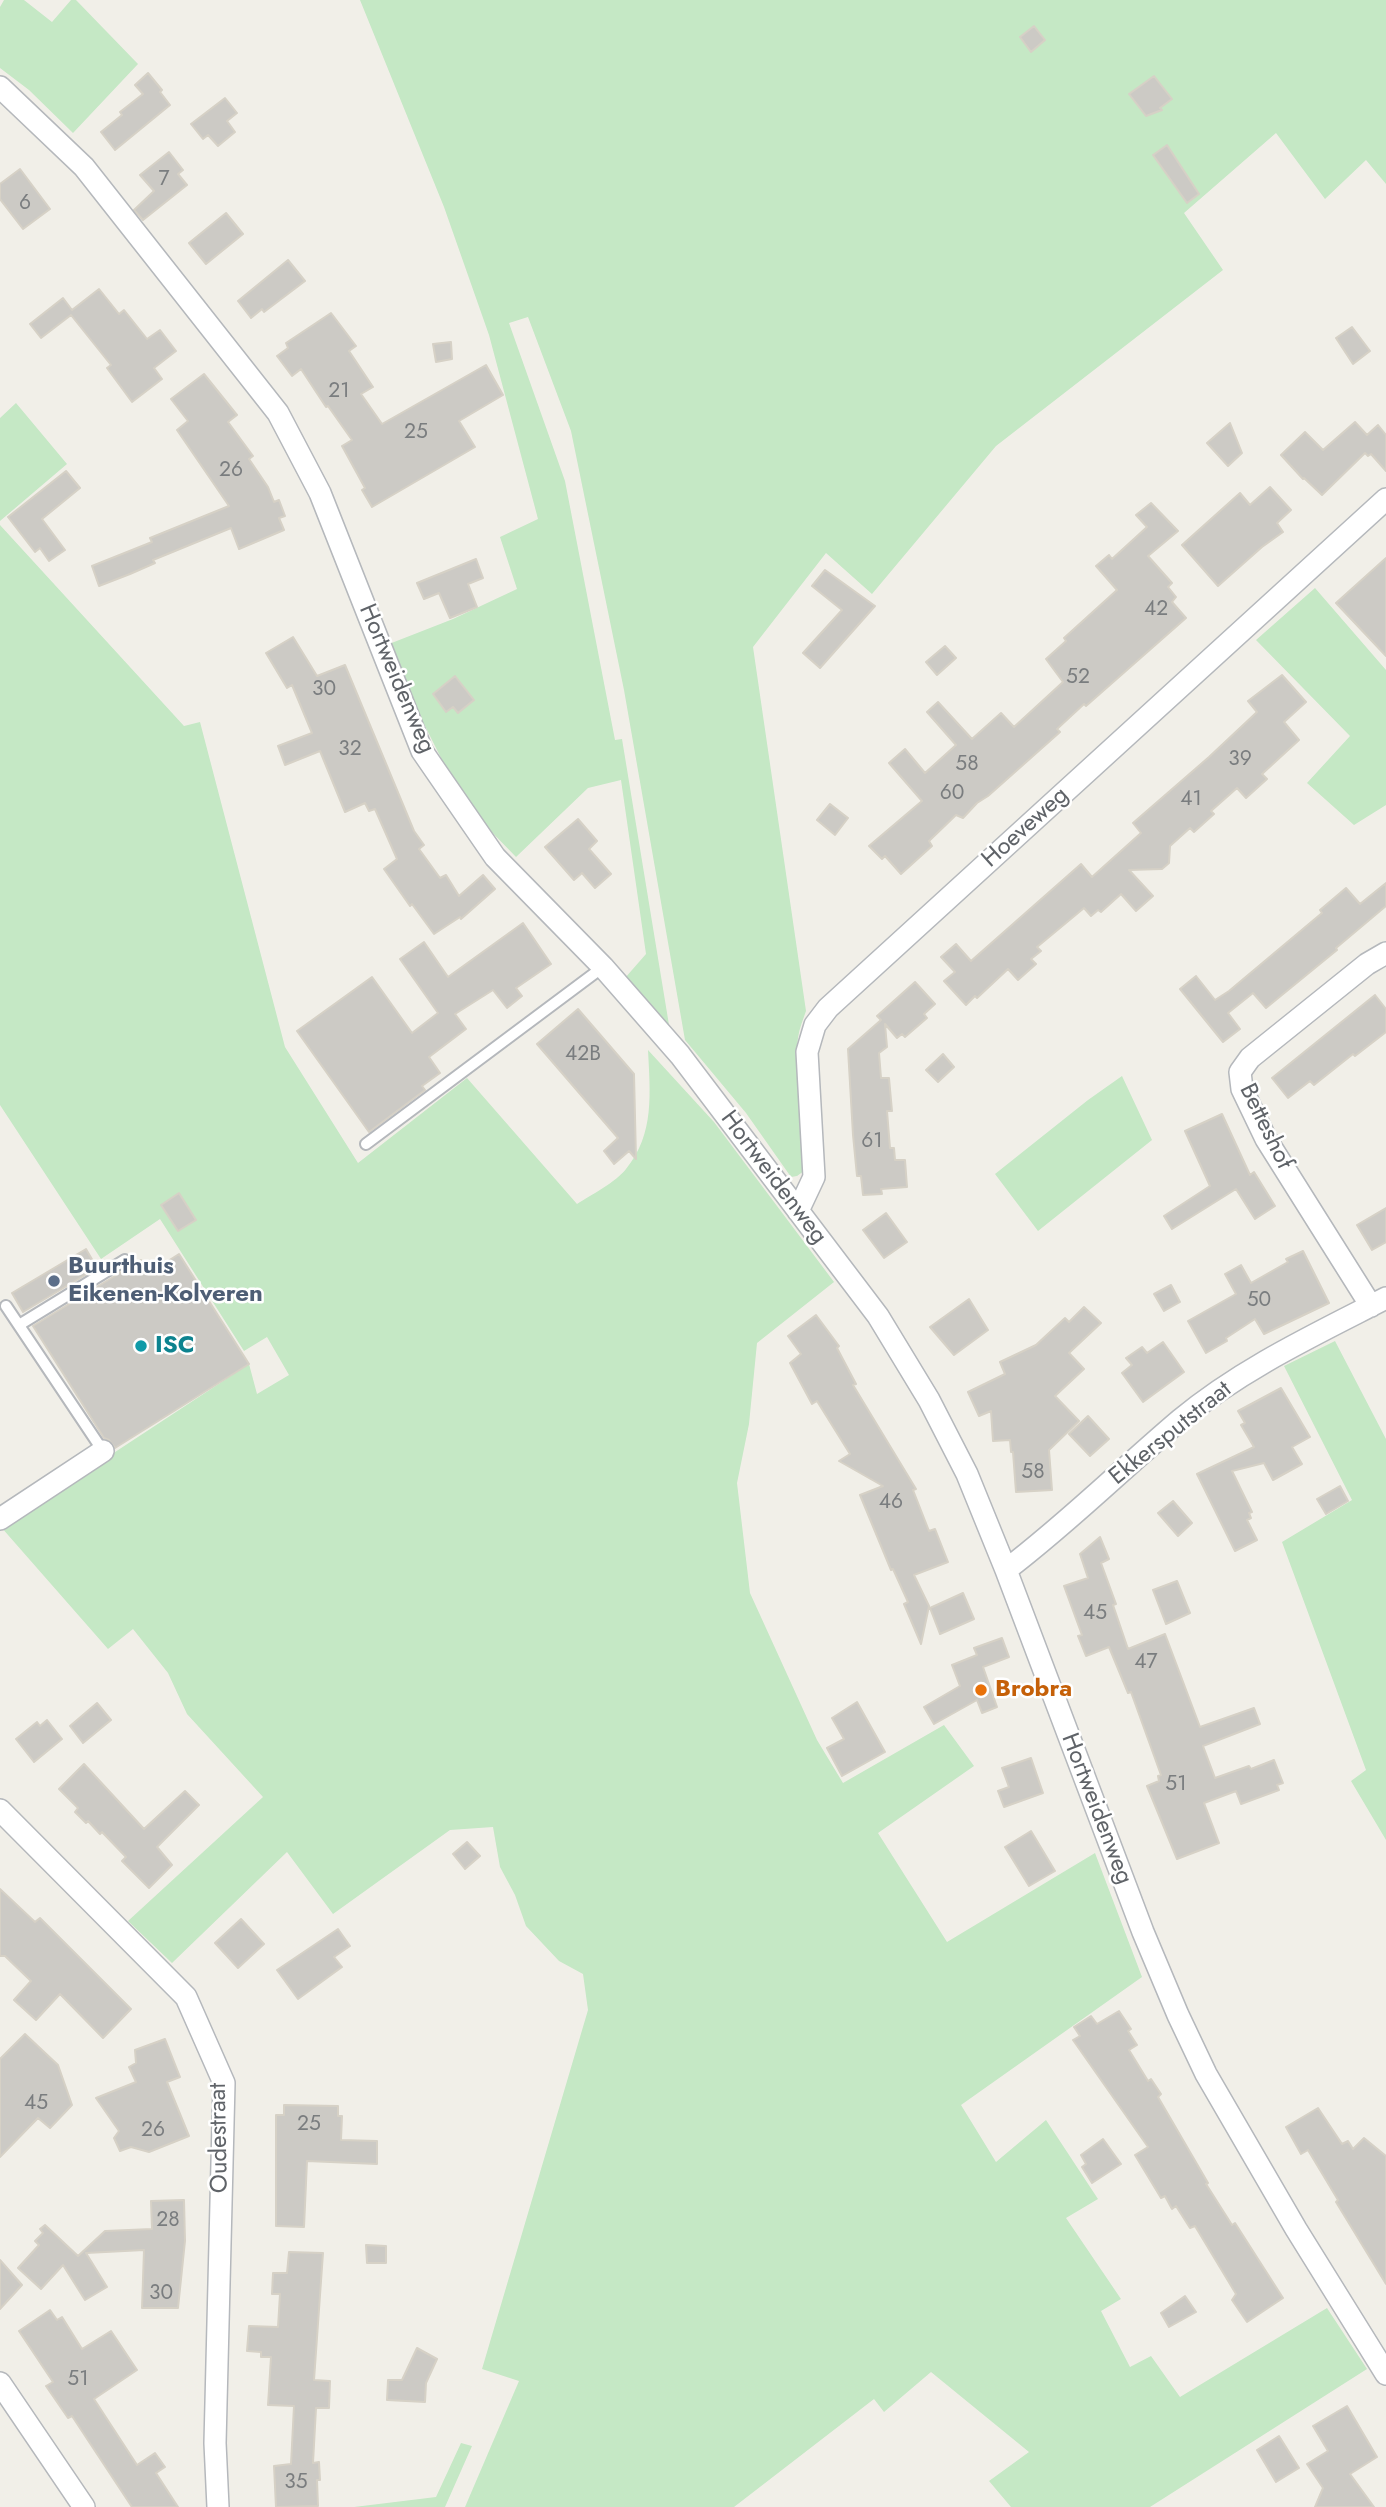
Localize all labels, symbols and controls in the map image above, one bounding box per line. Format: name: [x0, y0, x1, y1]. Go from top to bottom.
house number: 7: [158, 167, 170, 193]
house number: 6: [19, 191, 31, 217]
house number: 21: [328, 379, 350, 405]
house number: 25: [404, 420, 428, 446]
house number: 26: [219, 458, 243, 484]
house number: 42: [1144, 597, 1168, 623]
street label: Hortweidenweg: [352, 600, 440, 758]
house number: 52: [1066, 665, 1090, 691]
house number: 30: [312, 677, 336, 703]
house number: 32: [338, 737, 362, 763]
house number: 39: [1228, 747, 1252, 773]
house number: 58: [955, 752, 979, 778]
house number: 60: [940, 781, 964, 807]
street label: Hoeveweg: [977, 782, 1075, 874]
house number: 41: [1180, 787, 1202, 813]
house number: 42B: [565, 1042, 601, 1068]
street label: Betteshof: [1232, 1079, 1298, 1175]
street label: Hortweidenweg: [714, 1106, 832, 1250]
house number: 61: [861, 1129, 883, 1155]
place label: Buurthuis Eikenen-Kolveren: [68, 1253, 263, 1309]
marker: Buurthuis Eikenen-Kolveren: [46, 1273, 62, 1289]
house number: 50: [1247, 1288, 1271, 1314]
place label: ISC: [155, 1332, 195, 1360]
marker: ISC: [133, 1338, 149, 1354]
street label: Ekkersputstraat: [1104, 1376, 1238, 1492]
house number: 58: [1021, 1460, 1045, 1486]
house number: 46: [879, 1490, 903, 1516]
house number: 45: [1083, 1601, 1107, 1627]
house number: 47: [1134, 1650, 1158, 1676]
place label: Brobra: [995, 1676, 1072, 1704]
marker: Brobra: [973, 1682, 989, 1698]
street label: Hortweidenweg: [1054, 1729, 1138, 1889]
house number: 51: [1165, 1772, 1187, 1798]
street label: Oudestraat: [205, 2083, 235, 2193]
house number: 45: [24, 2091, 48, 2117]
house number: 25: [297, 2112, 321, 2138]
house number: 26: [141, 2118, 165, 2144]
house number: 28: [156, 2208, 180, 2234]
house number: 30: [149, 2281, 173, 2307]
house number: 51: [67, 2367, 89, 2393]
house number: 35: [284, 2470, 308, 2496]

